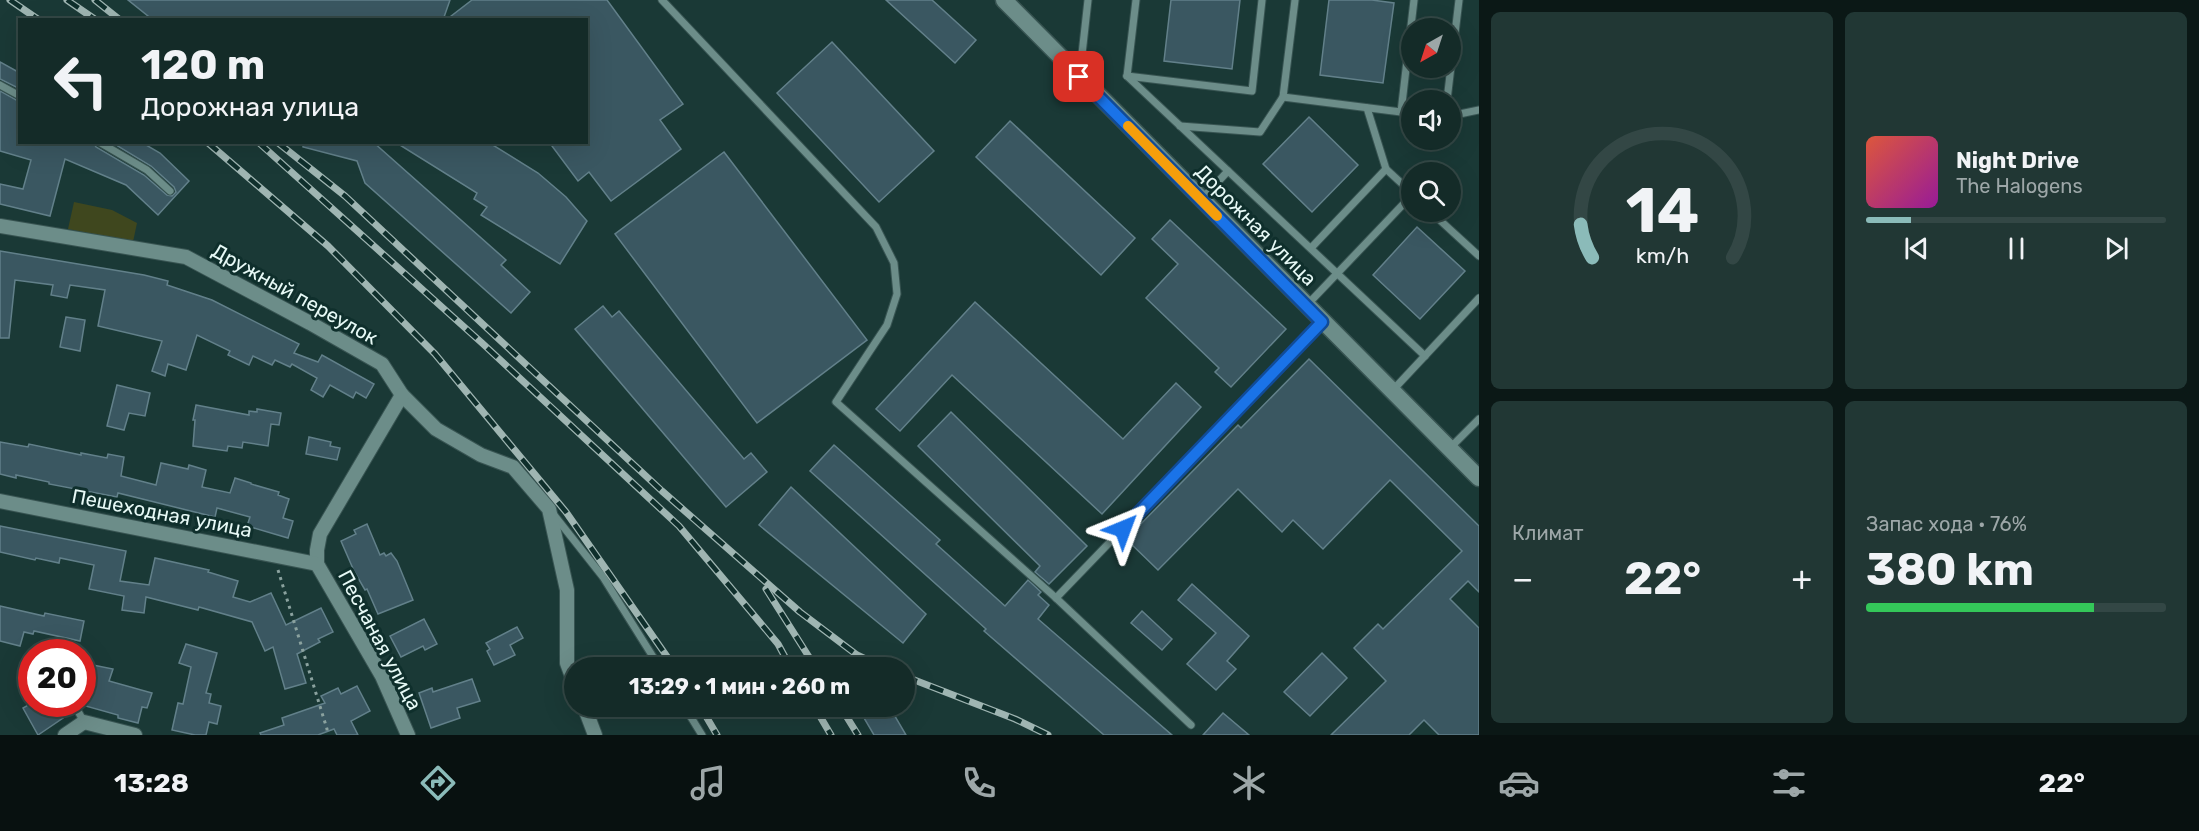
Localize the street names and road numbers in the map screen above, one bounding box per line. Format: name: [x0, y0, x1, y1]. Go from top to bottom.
street label: Дорожная улица: [1190, 159, 1322, 291]
street label: Дружный переулок: [208, 238, 382, 350]
street label: Пешеходная улица: [70, 484, 254, 542]
street label: Песчаная улица: [333, 566, 427, 714]

